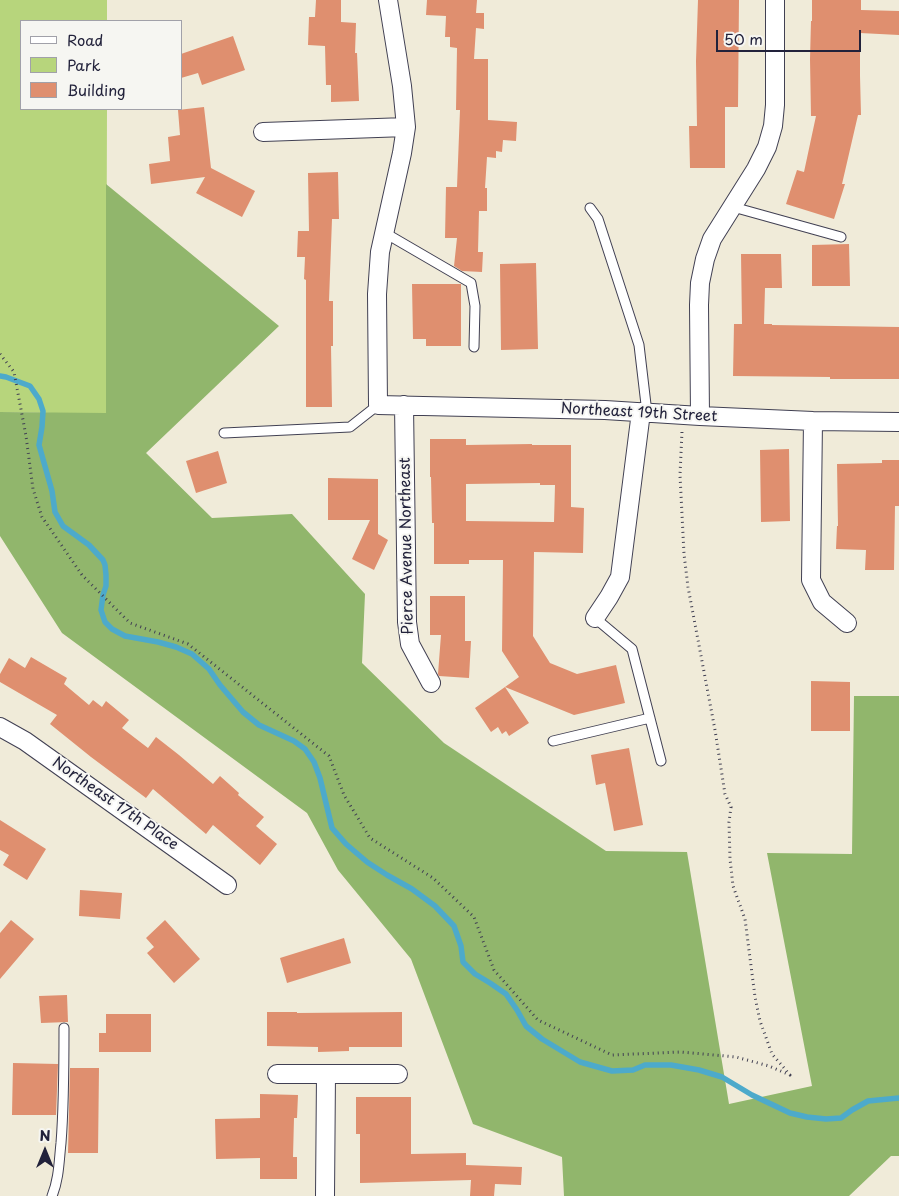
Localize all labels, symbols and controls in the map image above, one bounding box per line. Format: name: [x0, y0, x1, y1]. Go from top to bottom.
legend: [20, 20, 182, 110]
scale bar: [719, 20, 864, 52]
text: 50 m: [724, 27, 763, 50]
text: Road: [67, 28, 103, 51]
text: Park: [67, 53, 101, 76]
text: Building: [67, 78, 126, 101]
street label: Northeast 19th Street: [560, 400, 718, 426]
street label: Pierce Avenue Northeast: [396, 457, 418, 635]
street label: Northeast 17th Place: [48, 754, 182, 854]
text: N: [39, 1125, 51, 1146]
north arrow: [20, 1126, 70, 1176]

